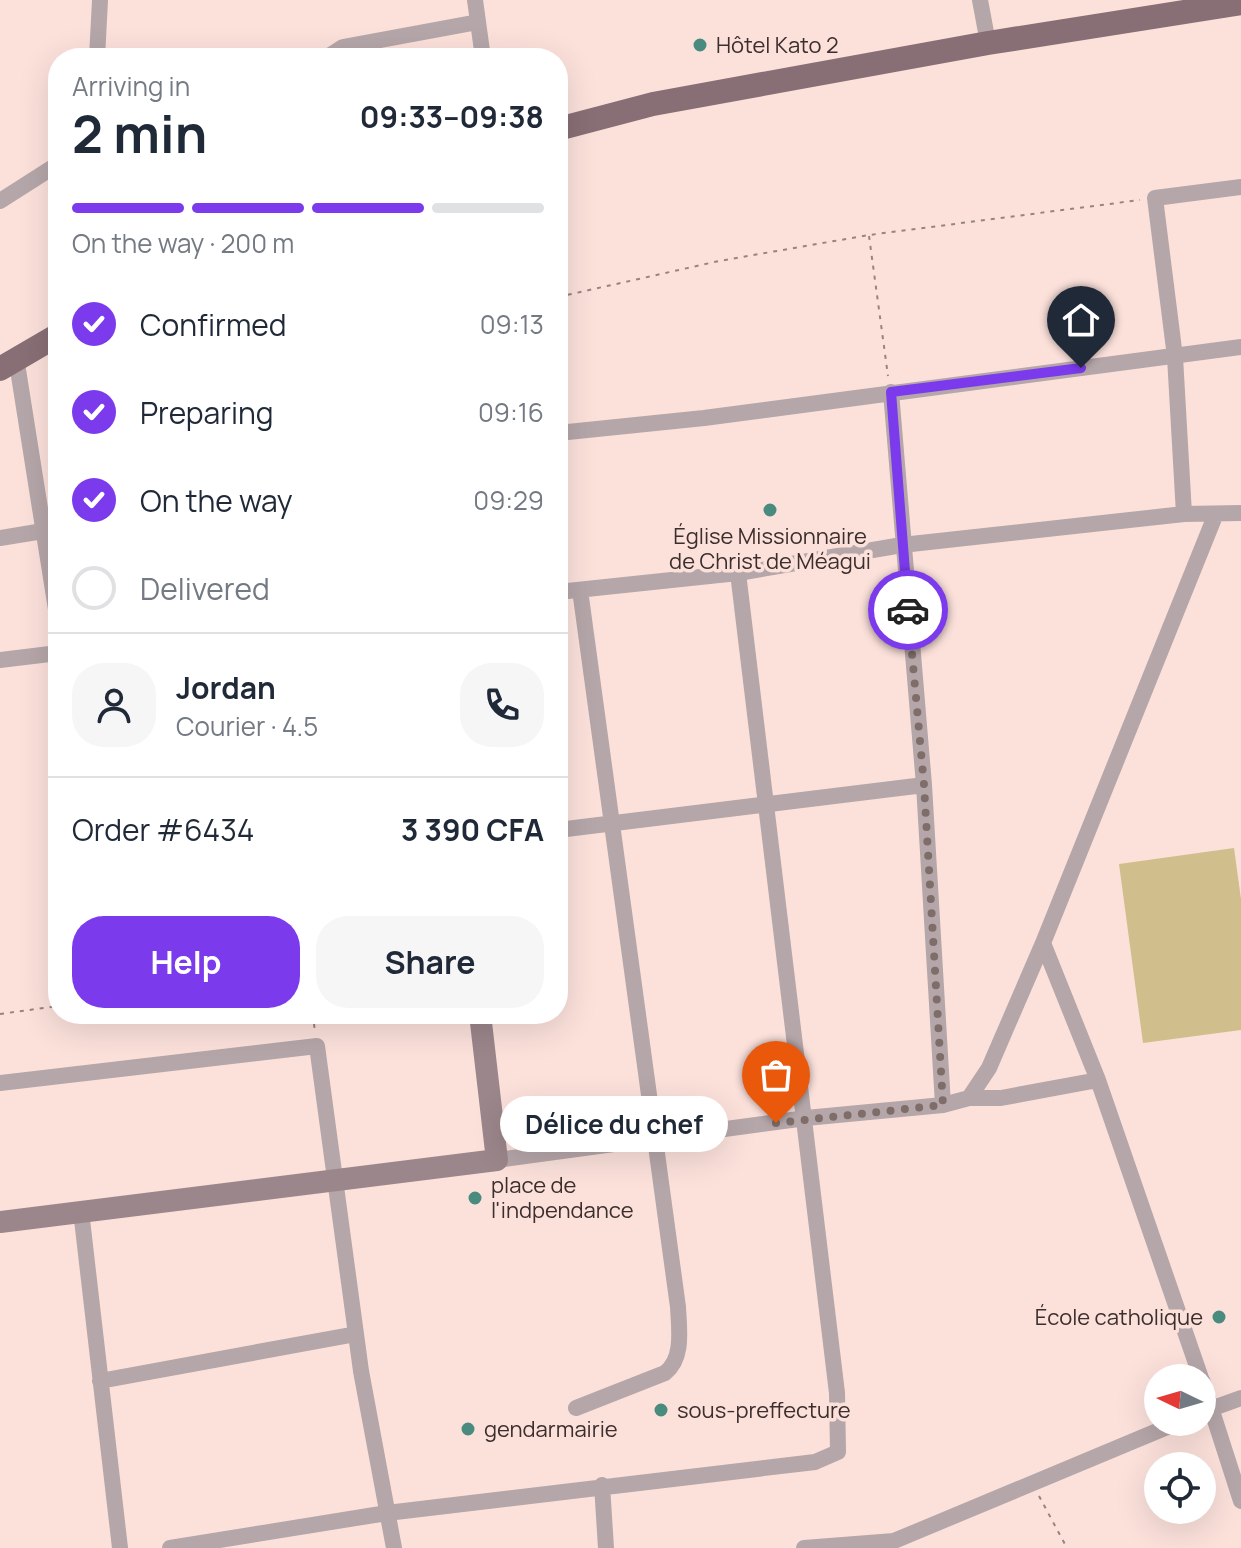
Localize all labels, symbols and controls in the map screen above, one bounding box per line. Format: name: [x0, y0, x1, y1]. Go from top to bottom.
place label: Hôtel Kato 2: [716, 30, 838, 60]
marker: Hôtel Kato 2: [691, 36, 709, 54]
text: Arriving in: [72, 68, 190, 104]
text: 09:33–09:38: [360, 96, 544, 137]
text: 2 min: [72, 98, 207, 169]
text: On the way · 200 m: [72, 225, 294, 261]
pin: [1047, 286, 1115, 368]
icon: home: [1059, 298, 1103, 342]
icon: check: [72, 302, 116, 346]
text: Confirmed: [140, 304, 287, 345]
text: 09:13: [480, 306, 544, 342]
icon: check: [72, 390, 116, 434]
text: Preparing: [140, 392, 274, 433]
text: 09:16: [478, 394, 544, 430]
icon: check: [72, 478, 116, 522]
text: On the way: [140, 480, 293, 521]
text: 09:29: [473, 482, 544, 518]
marker: Église Missionnaire de Christ de Méagui: [761, 501, 779, 519]
place label: Église Missionnaire de Christ de Méagui: [669, 521, 871, 576]
text: Delivered: [140, 568, 270, 609]
courier: [868, 570, 948, 650]
icon: car: [886, 588, 930, 632]
button: person: [72, 663, 156, 747]
button: phone: [460, 663, 544, 747]
text: Jordan: [176, 667, 276, 708]
text: Courier · 4.5: [176, 708, 318, 744]
text: Order #6434: [72, 809, 255, 850]
text: 3 390 CFA: [401, 809, 544, 850]
button: Help: [72, 916, 300, 1008]
button: Share: [316, 916, 544, 1008]
pin: [742, 1041, 810, 1123]
icon: bag: [754, 1053, 798, 1097]
callout: Délice du chef: [500, 1095, 728, 1151]
text: Délice du chef: [525, 1106, 703, 1142]
place label: place de l'indpendance: [491, 1170, 634, 1225]
marker: place de l'indpendance: [466, 1189, 484, 1207]
place label: École catholique: [1035, 1302, 1203, 1332]
marker: École catholique: [1210, 1308, 1228, 1326]
north arrow: [1144, 1364, 1216, 1436]
map controls: [1144, 1364, 1216, 1524]
place label: sous-preffecture: [677, 1395, 851, 1425]
marker: sous-preffecture: [652, 1401, 670, 1419]
place label: gendarmairie: [484, 1414, 618, 1444]
marker: gendarmairie: [459, 1420, 477, 1438]
button: locate: [1144, 1452, 1216, 1524]

